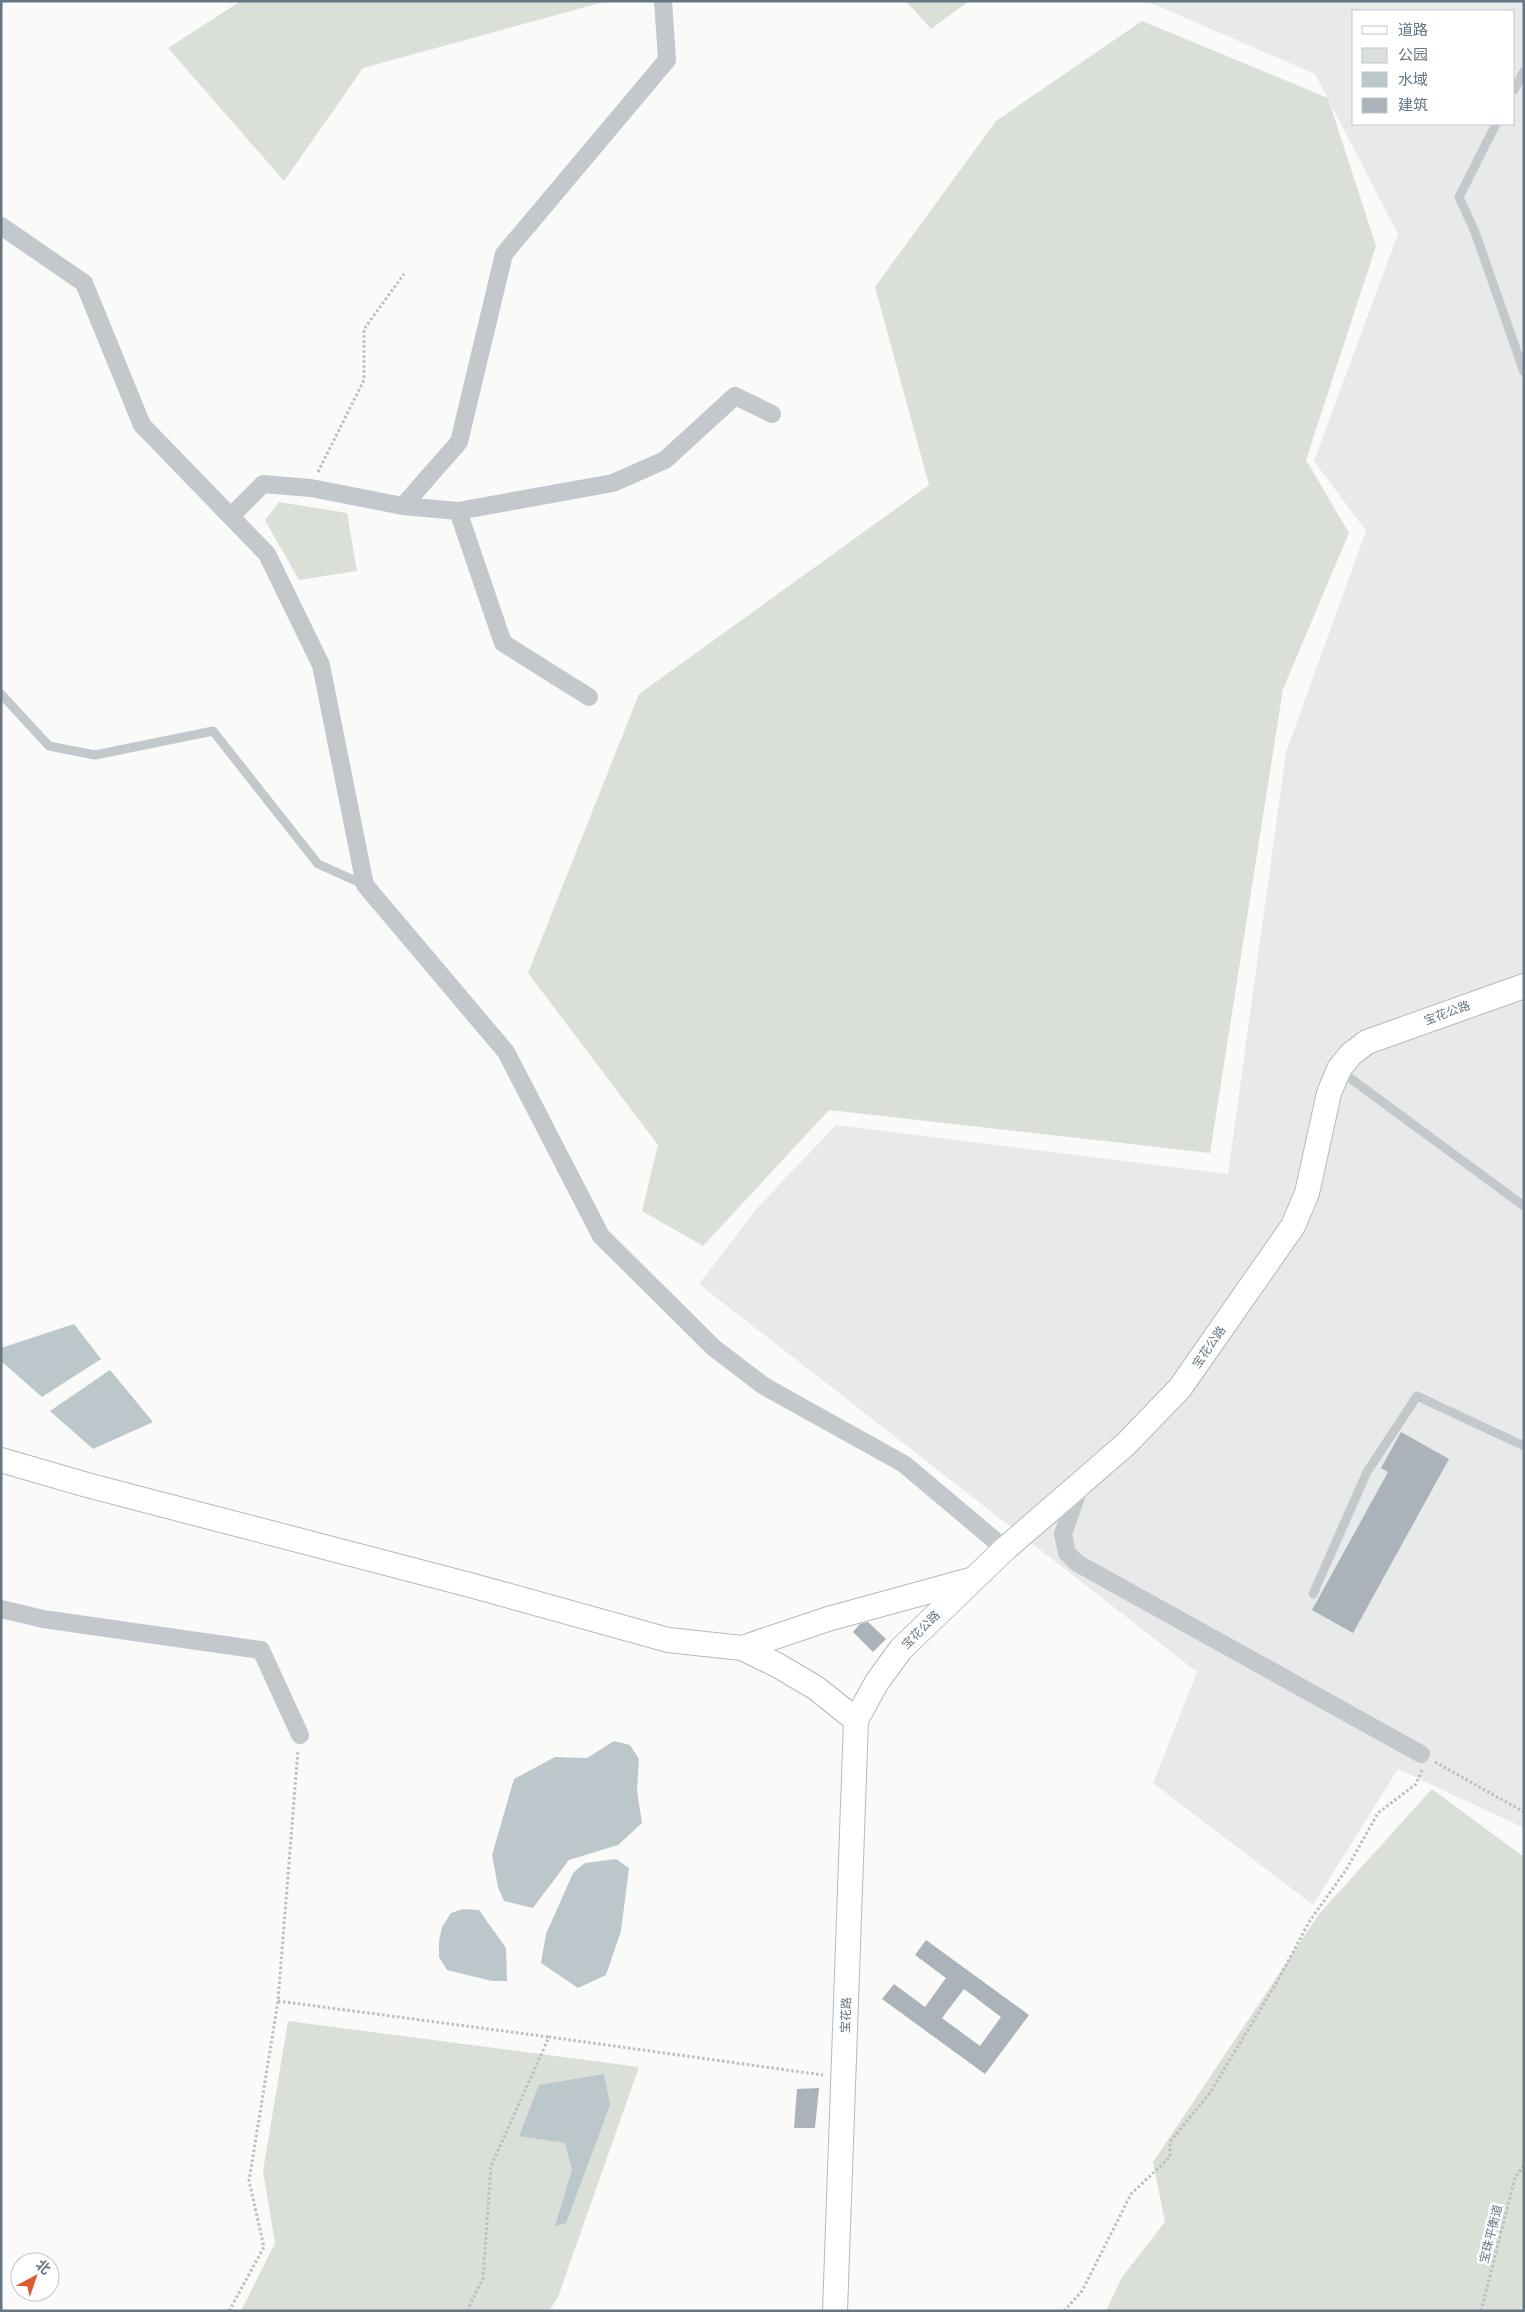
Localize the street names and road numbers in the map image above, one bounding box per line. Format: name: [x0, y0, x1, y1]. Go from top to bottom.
street label: 宝花公路: [1422, 997, 1472, 1028]
street label: 宝花公路: [1189, 1323, 1229, 1371]
street label: 宝花公路: [898, 1607, 943, 1652]
street label: 宝花路: [837, 1997, 854, 2033]
street label: 宝珠平衡道: [1476, 2203, 1505, 2265]

